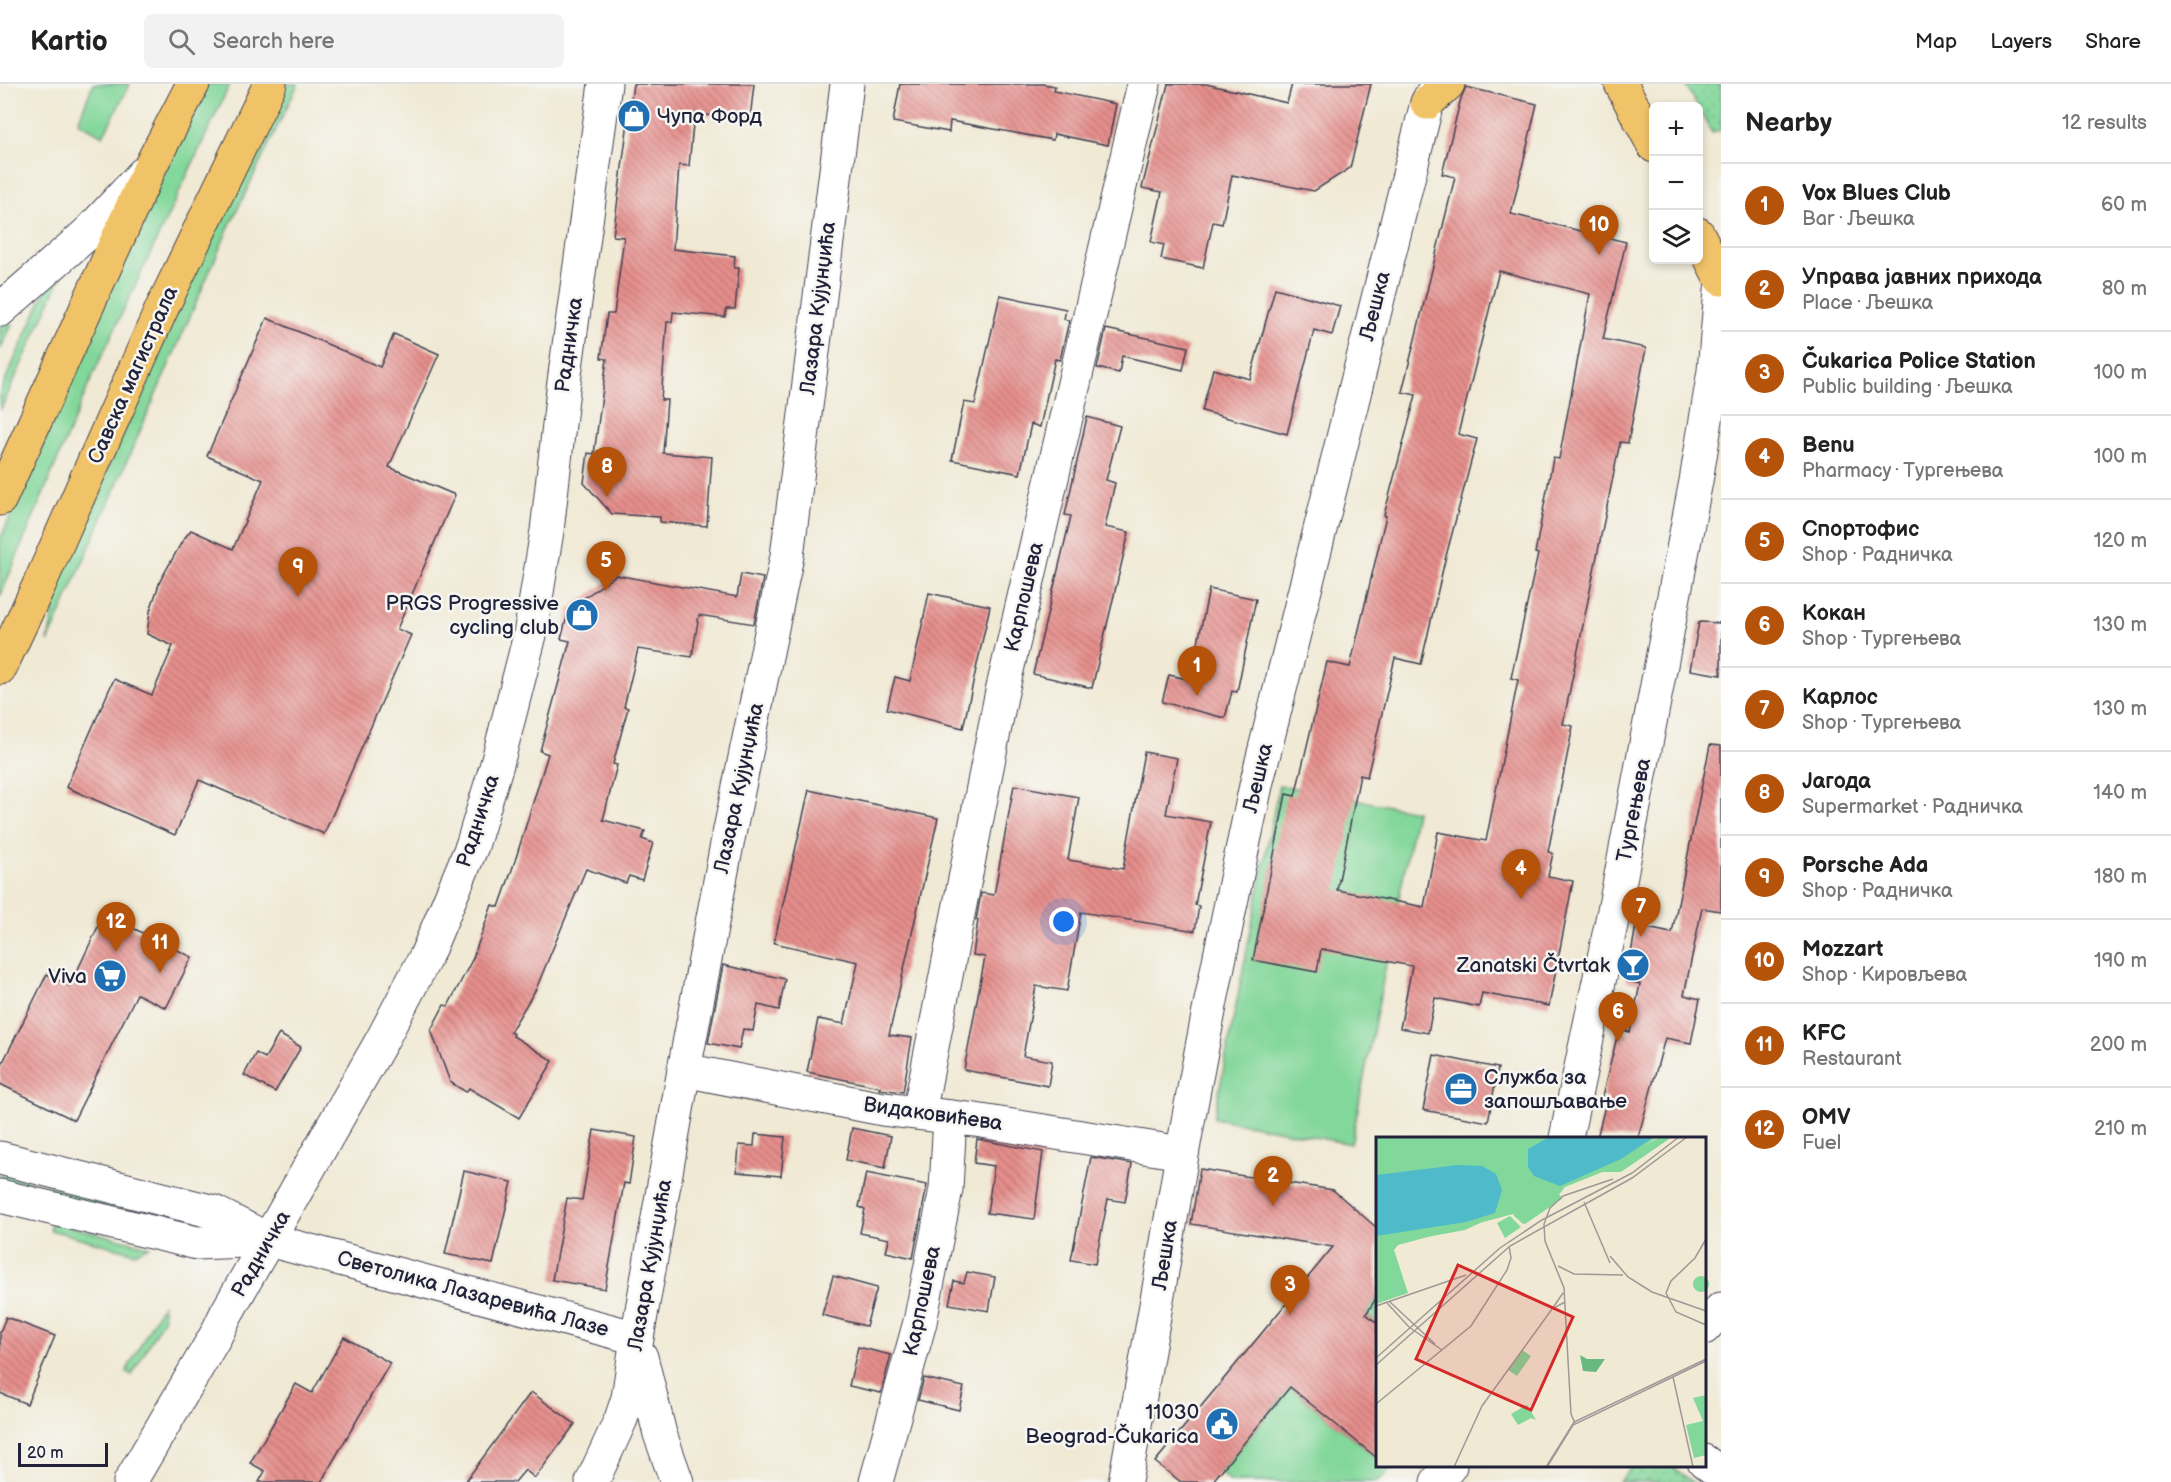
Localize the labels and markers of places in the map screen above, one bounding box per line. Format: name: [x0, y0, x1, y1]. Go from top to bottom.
shop icon: Чупа Форд: [616, 98, 652, 134]
place label: Чупа Форд: [657, 104, 762, 129]
pin: 10: [1580, 206, 1618, 255]
pin: 8: [588, 448, 626, 497]
pin: 5: [586, 542, 626, 591]
pin: 9: [278, 548, 318, 597]
place label: PRGS Progressive cycling club: [385, 591, 559, 640]
shop icon: PRGS Progressive cycling club: [564, 597, 600, 633]
pin: 1: [1178, 646, 1216, 696]
pin: 4: [1502, 850, 1540, 899]
pin: 7: [1622, 888, 1660, 937]
pin: 12: [96, 902, 136, 952]
pin: 11: [140, 924, 180, 973]
bar icon: Zanatski Čtvrtak: [1615, 947, 1651, 983]
place label: Zanatski Čtvrtak: [1456, 952, 1611, 978]
supermarket icon: Viva: [92, 958, 128, 994]
place label: Viva: [48, 964, 87, 989]
pin: 6: [1598, 992, 1638, 1042]
place label: Служба за запошљавање: [1484, 1065, 1627, 1114]
office icon: Служба за запошљавање: [1443, 1071, 1479, 1107]
pin: 2: [1254, 1156, 1292, 1206]
pin: 3: [1270, 1266, 1310, 1315]
place label: 11030 Beograd-Čukarica: [1025, 1400, 1199, 1449]
public building icon: 11030 Beograd-Čukarica: [1204, 1406, 1240, 1442]

